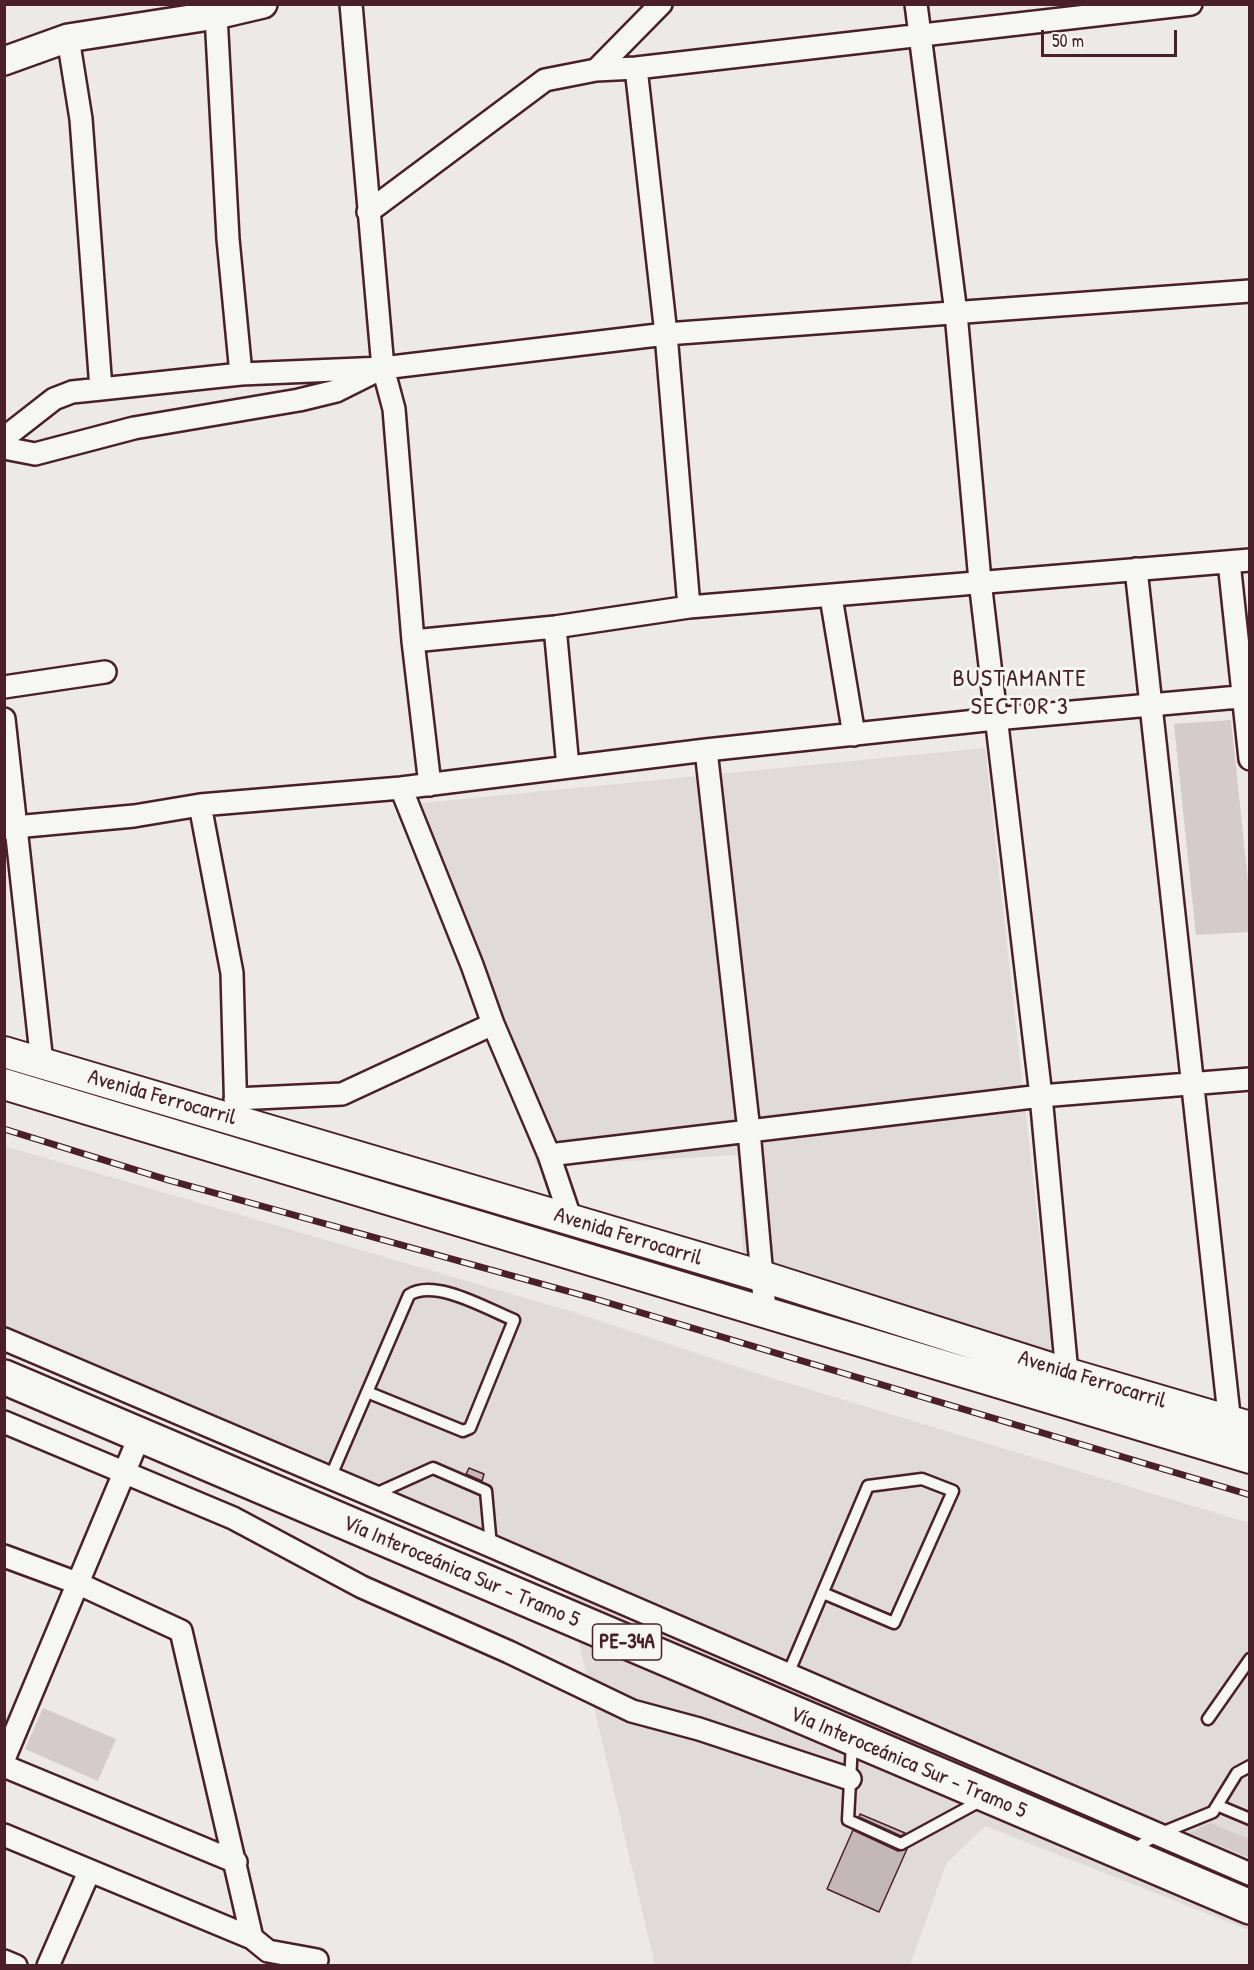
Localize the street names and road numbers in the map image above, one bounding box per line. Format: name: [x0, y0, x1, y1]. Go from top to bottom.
street label: Avenida Ferrocarril: [85, 1064, 239, 1132]
street label: Avenida Ferrocarril: [551, 1202, 705, 1272]
street label: Avenida Ferrocarril: [1015, 1345, 1169, 1415]
street label: Vía Interoceánica Sur - Tramo 5: [339, 1510, 583, 1634]
road number: PE-34A: [592, 1624, 662, 1660]
street label: Vía Interoceánica Sur - Tramo 5: [786, 1701, 1030, 1825]

